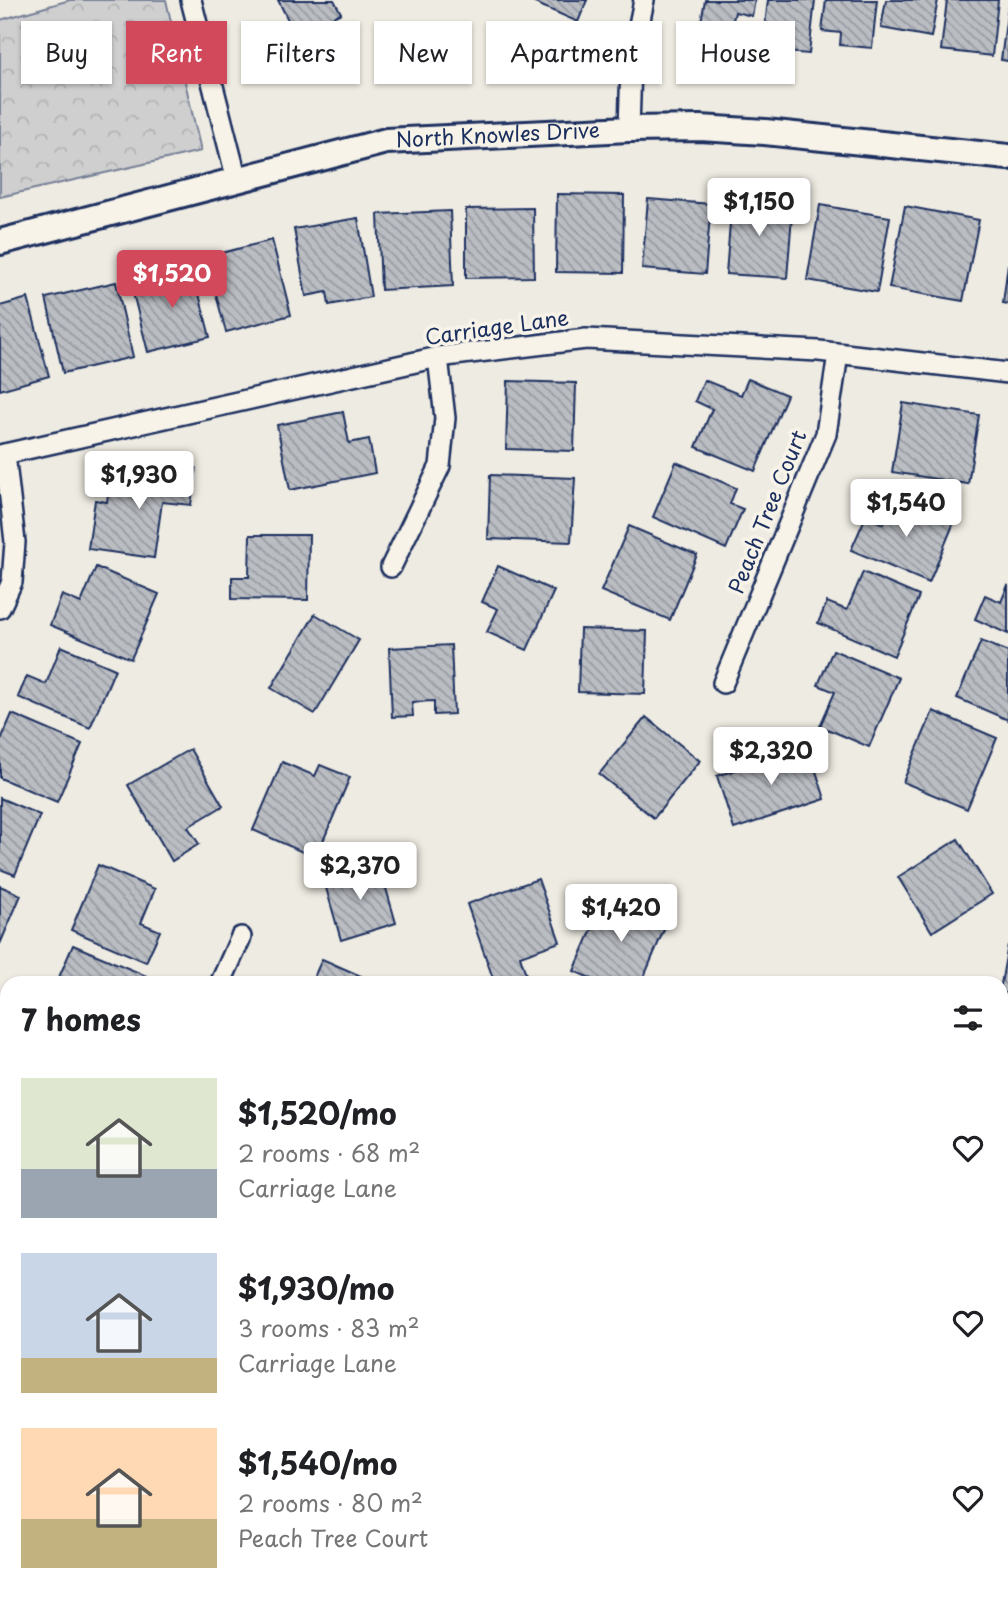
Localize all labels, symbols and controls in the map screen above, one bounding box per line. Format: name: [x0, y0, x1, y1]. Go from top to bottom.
chip: Buy: [21, 21, 112, 84]
chip: Rent: [126, 21, 227, 84]
chip: Filters: [241, 21, 360, 84]
chip: New: [374, 21, 472, 84]
chip: Apartment: [486, 21, 662, 84]
chip: House: [676, 21, 795, 84]
street label: North Knowles Drive: [395, 112, 601, 154]
pin: $1,150: [702, 178, 816, 238]
text: $1,150: [723, 183, 795, 218]
pin: $1,520: [115, 250, 229, 310]
text: $1,520: [133, 255, 211, 290]
street label: Carriage Lane: [423, 300, 571, 352]
street label: Peach Tree Court: [719, 425, 814, 598]
pin: $1,930: [82, 452, 196, 511]
text: $1,930: [101, 456, 177, 491]
pin: $1,540: [849, 480, 963, 539]
text: $1,540: [866, 484, 946, 519]
pin: $2,320: [714, 728, 828, 787]
text: $2,320: [729, 732, 813, 767]
pin: $2,370: [303, 842, 417, 902]
text: $2,370: [320, 847, 400, 882]
pin: $1,420: [564, 884, 678, 944]
text: $1,420: [581, 889, 661, 924]
text: 7 homes: [21, 996, 141, 1041]
icon: filters: [949, 999, 987, 1037]
text: $1,520/mo: [238, 1090, 397, 1135]
icon: home: [77, 1106, 161, 1190]
icon: heart: [949, 1129, 987, 1167]
text: 2 rooms · 68 m²: [238, 1135, 420, 1170]
text: Carriage Lane: [238, 1170, 397, 1205]
text: $1,930/mo: [238, 1265, 394, 1310]
icon: home: [77, 1281, 161, 1365]
icon: heart: [949, 1304, 987, 1342]
text: 3 rooms · 83 m²: [238, 1310, 420, 1345]
text: Carriage Lane: [238, 1345, 397, 1380]
text: $1,540/mo: [238, 1440, 397, 1485]
icon: home: [77, 1456, 161, 1540]
icon: heart: [949, 1479, 987, 1517]
text: 2 rooms · 80 m²: [238, 1485, 423, 1520]
text: Peach Tree Court: [238, 1520, 428, 1555]

